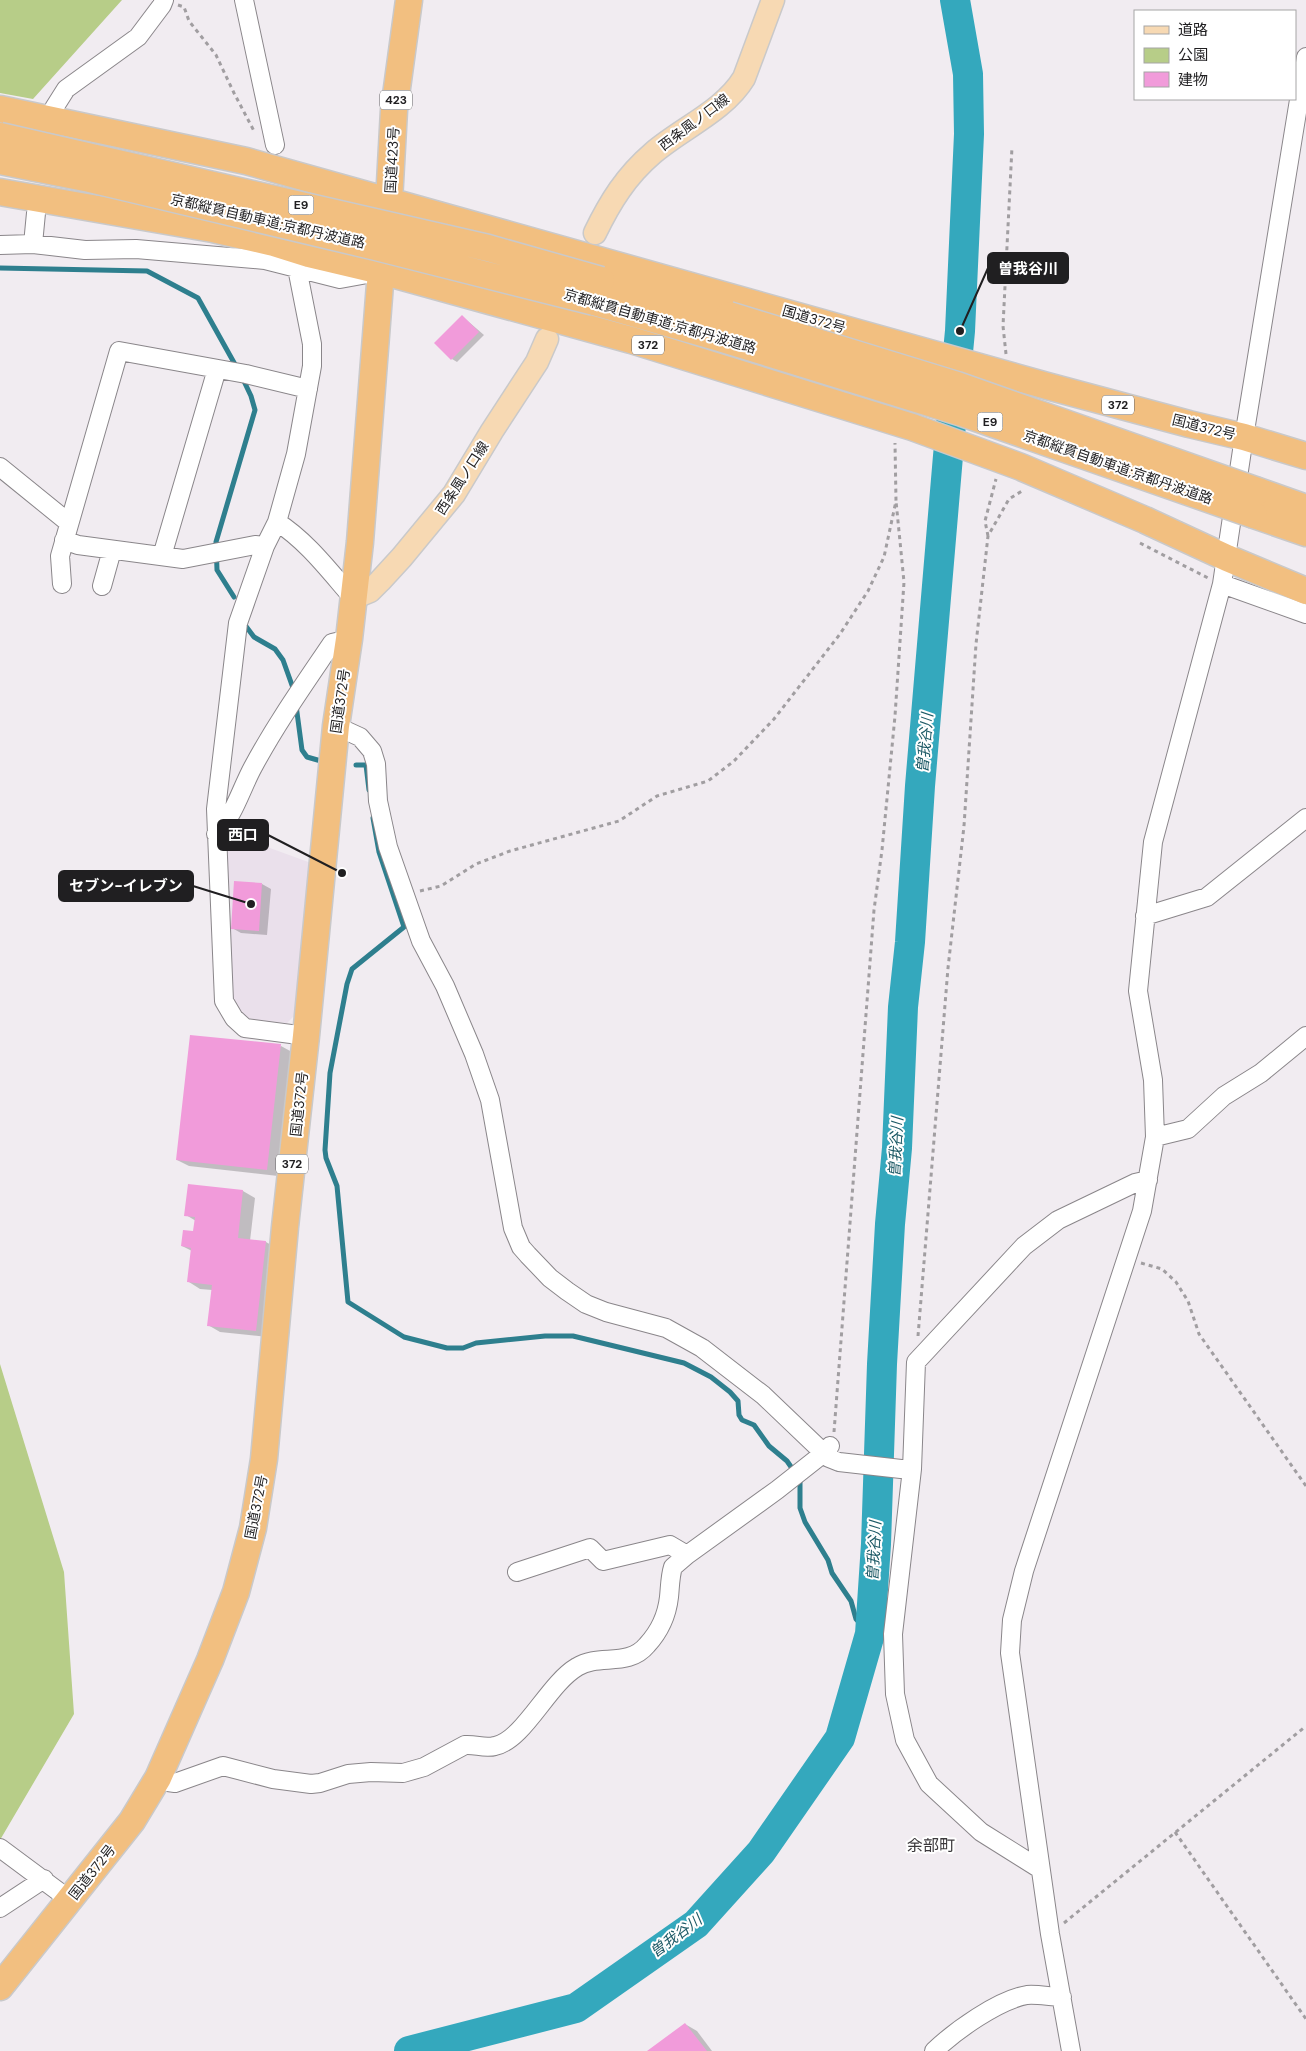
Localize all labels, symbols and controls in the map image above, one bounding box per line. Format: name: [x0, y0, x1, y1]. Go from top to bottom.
legend: [1134, 10, 1296, 100]
text: 道路: [1178, 20, 1208, 40]
text: 公園: [1178, 45, 1208, 65]
text: 建物: [1178, 70, 1208, 90]
road number: 423: [380, 90, 412, 110]
street label: 西条風ノ口線: [655, 90, 733, 154]
street label: 国道423号: [381, 126, 403, 194]
street label: 京都縦貫自動車道;京都丹波道路: [169, 190, 367, 252]
road number: E9: [288, 196, 314, 214]
callout: 曽我谷川: [988, 253, 1068, 283]
text: 曽我谷川: [998, 259, 1058, 279]
street label: 京都縦貫自動車道;京都丹波道路: [562, 285, 758, 357]
street label: 国道372号: [780, 301, 848, 337]
road number: 372: [632, 336, 664, 354]
road number: 372: [1102, 396, 1134, 414]
street label: 国道372号: [1170, 410, 1238, 444]
road number: E9: [978, 412, 1002, 432]
street label: 京都縦貫自動車道;京都丹波道路: [1021, 426, 1215, 508]
street label: 西条風ノ口線: [432, 438, 492, 518]
street label: 国道372号: [327, 667, 353, 735]
water label: 曽我谷川: [912, 710, 938, 774]
callout: 西口: [218, 820, 268, 850]
text: 西口: [228, 825, 258, 845]
callout: セブン-イレブン: [59, 871, 193, 901]
text: セブン-イレブン: [69, 876, 183, 896]
street label: 国道372号: [287, 1071, 311, 1137]
water label: 曽我谷川: [884, 1115, 908, 1177]
road number: 372: [276, 1154, 308, 1174]
street label: 国道372号: [241, 1473, 271, 1541]
water label: 曽我谷川: [862, 1519, 886, 1581]
district label: 余部町: [907, 1835, 955, 1856]
street label: 国道372号: [65, 1841, 119, 1903]
water label: 曽我谷川: [646, 1909, 708, 1962]

